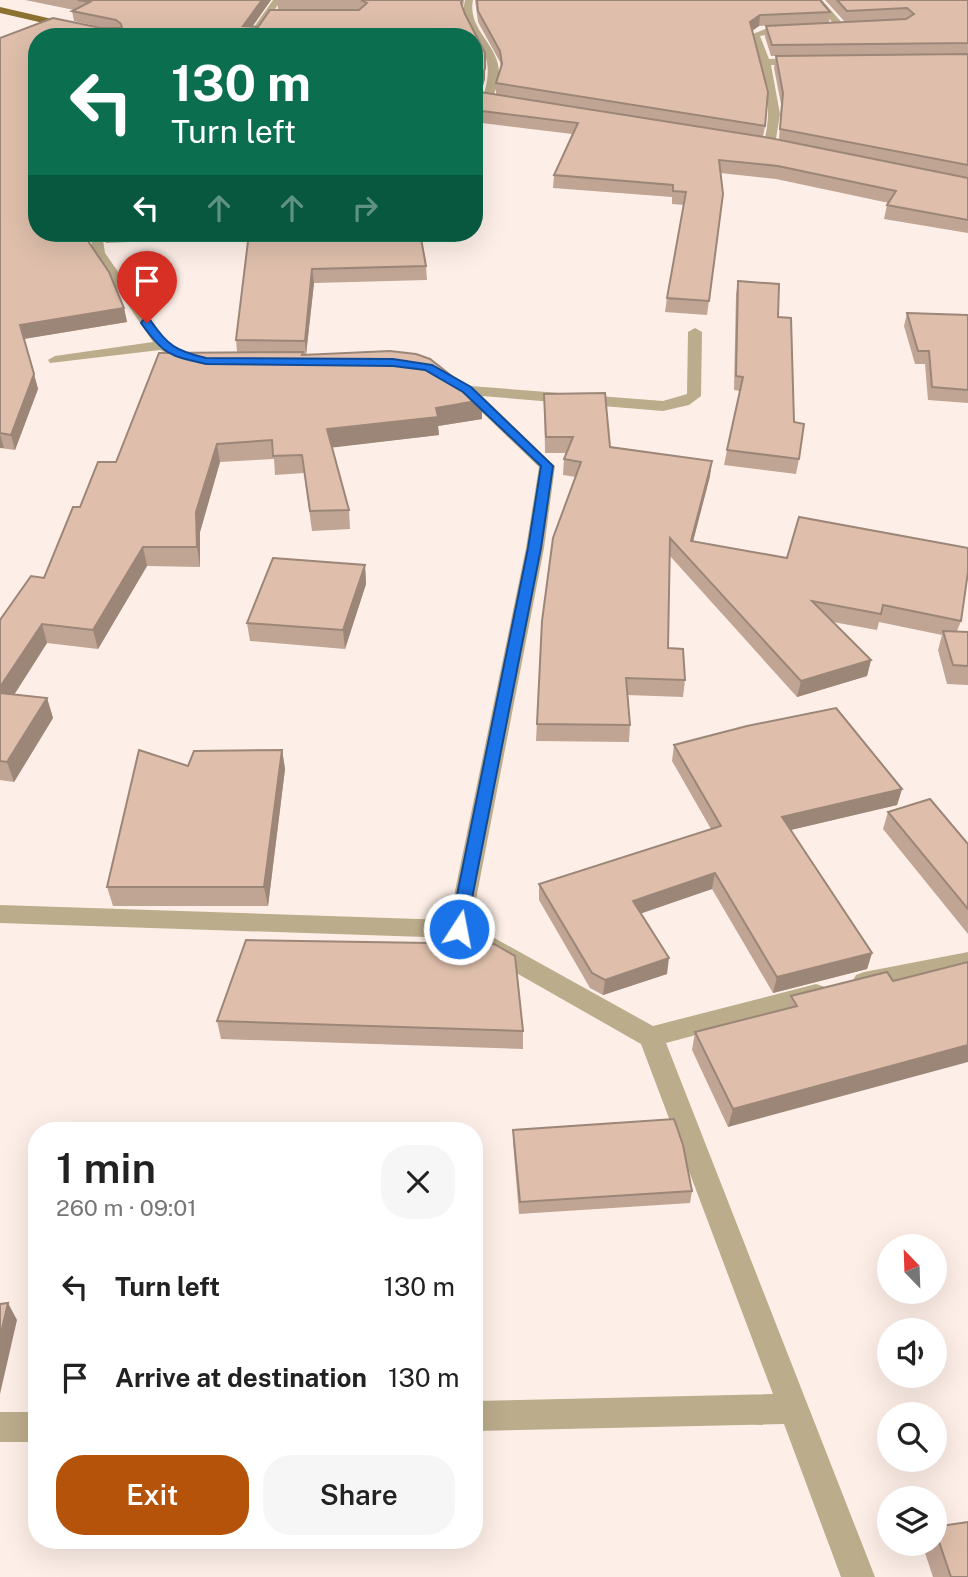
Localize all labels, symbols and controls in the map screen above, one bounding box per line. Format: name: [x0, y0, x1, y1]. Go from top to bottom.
text: 130 m: [171, 54, 311, 112]
icon: left: [56, 56, 147, 147]
text: Turn left: [171, 113, 296, 150]
icon: left: [127, 189, 165, 227]
icon: ahead: [200, 189, 238, 227]
icon: ahead: [273, 189, 311, 227]
icon: right: [346, 189, 384, 227]
pin: [117, 251, 177, 323]
icon: arrive: [128, 262, 166, 300]
position arrow: [422, 892, 496, 966]
text: 1 min: [56, 1143, 156, 1192]
button: close: [381, 1145, 455, 1219]
text: 260 m · 09:01: [56, 1194, 197, 1221]
north arrow: [877, 1234, 947, 1304]
map controls: [877, 1234, 947, 1556]
icon: left: [56, 1268, 94, 1306]
text: Turn left: [115, 1271, 220, 1302]
text: 130 m: [383, 1271, 455, 1302]
button: sound: [877, 1318, 947, 1388]
icon: arrive: [56, 1359, 94, 1397]
text: Arrive at destination: [115, 1362, 367, 1393]
text: 130 m: [388, 1362, 459, 1393]
button: search: [877, 1402, 947, 1472]
button: Exit: [56, 1455, 249, 1535]
button: Share: [263, 1455, 455, 1535]
button: layers: [877, 1486, 947, 1556]

